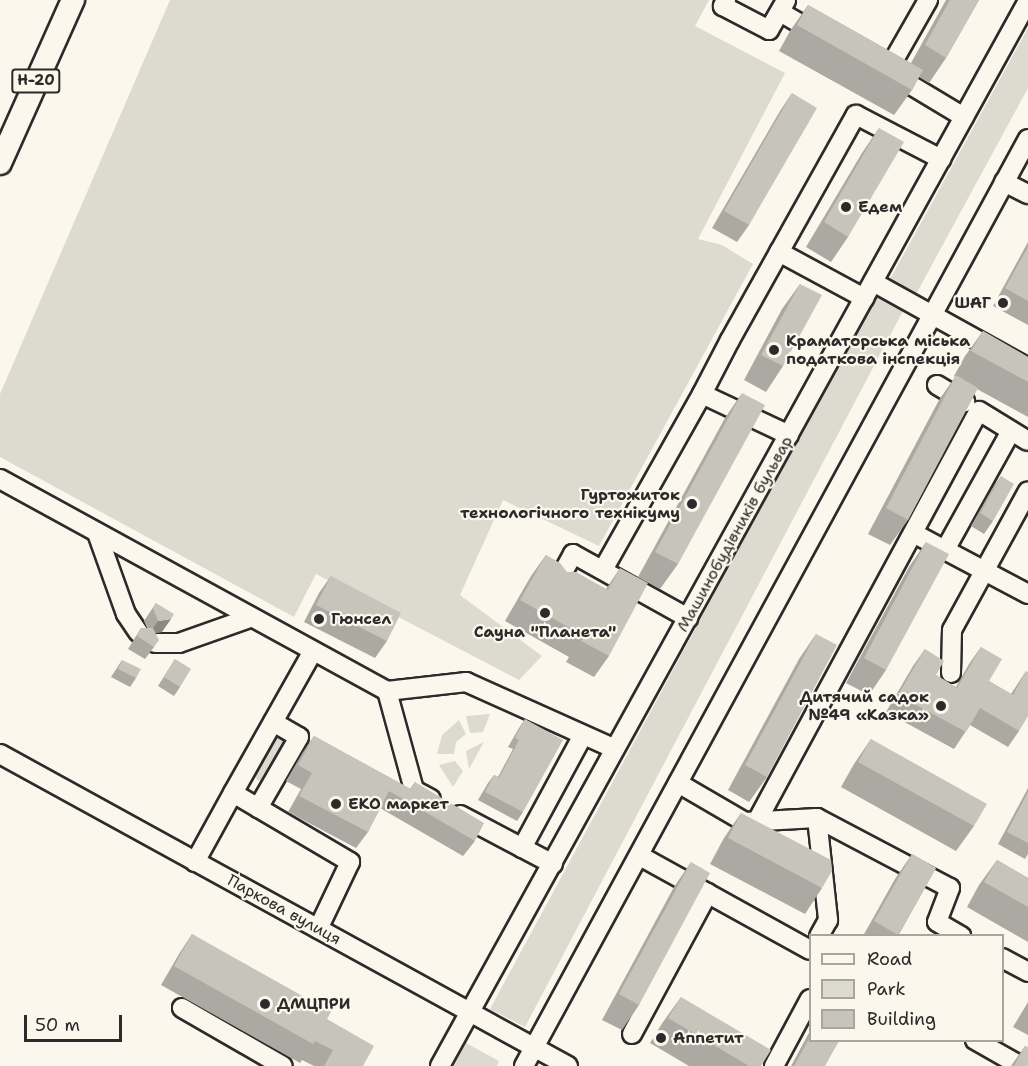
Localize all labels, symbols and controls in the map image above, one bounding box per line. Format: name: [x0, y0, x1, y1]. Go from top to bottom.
road number: Н-20: [10, 69, 62, 93]
place label: Едем: [858, 197, 902, 217]
marker: Едем: [839, 200, 853, 214]
place label: ШАГ: [954, 293, 991, 313]
marker: ШАГ: [996, 296, 1010, 310]
place label: Краматорська міська податкова інспекція: [786, 331, 970, 369]
marker: Краматорська міська податкова інспекція: [767, 343, 781, 357]
street label: Машинобудівників бульвар: [673, 433, 797, 635]
place label: Гуртожиток технологічного технікуму: [460, 485, 680, 523]
marker: Гуртожиток технологічного технікуму: [685, 497, 699, 511]
marker: Сауна "Планета": [538, 606, 552, 620]
place label: Гюнсел: [331, 609, 391, 629]
marker: Гюнсел: [312, 612, 326, 626]
place label: Сауна "Планета": [474, 622, 616, 642]
place label: Дитячий садок №49 «Казка»: [799, 687, 929, 725]
marker: Дитячий садок №49 «Казка»: [934, 699, 948, 713]
place label: ЕКО маркет: [348, 794, 449, 814]
marker: ЕКО маркет: [329, 797, 343, 811]
street label: Паркова вулиця: [224, 871, 344, 949]
legend: [809, 934, 1004, 1042]
text: Road: [867, 947, 912, 971]
text: Park: [867, 977, 906, 1001]
place label: ДМЦПРИ: [277, 994, 350, 1014]
marker: ДМЦПРИ: [258, 997, 272, 1011]
scale bar: [27, 1003, 124, 1041]
text: Building: [867, 1007, 936, 1031]
text: 50 m: [35, 1013, 80, 1037]
place label: Аппетит: [673, 1028, 744, 1048]
marker: Аппетит: [654, 1031, 668, 1045]

